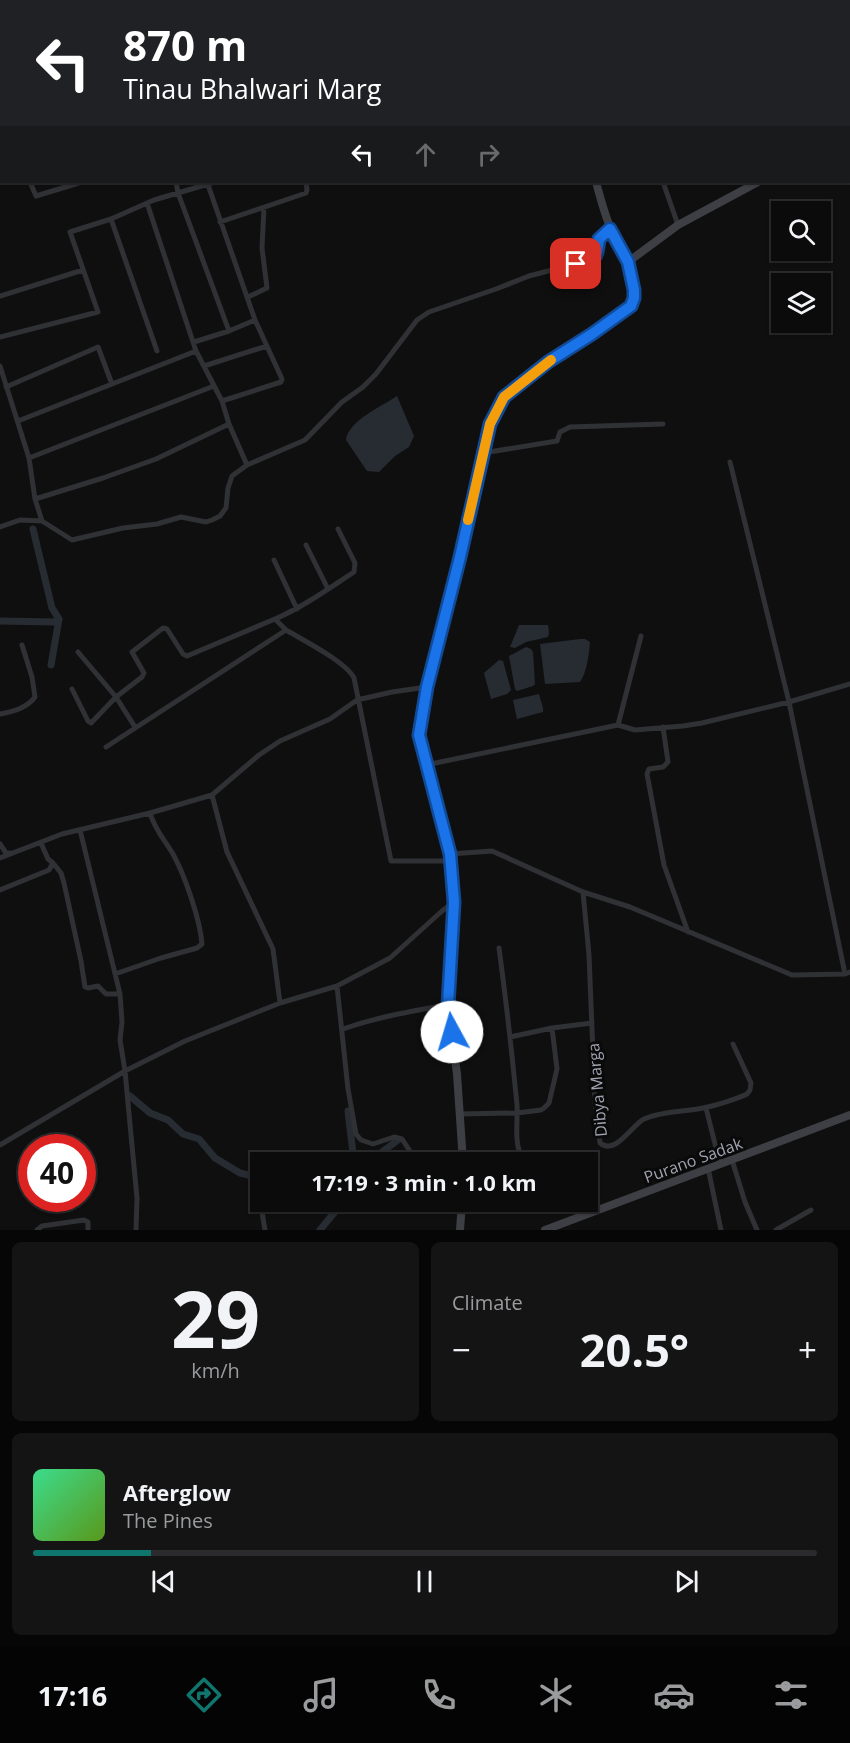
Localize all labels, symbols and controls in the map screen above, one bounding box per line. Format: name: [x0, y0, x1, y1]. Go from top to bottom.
text: 870 m: [123, 16, 247, 73]
icon: left: [24, 24, 102, 102]
text: Tinau Bhalwari Marg: [123, 70, 381, 107]
icon: left: [346, 138, 379, 171]
icon: ahead: [409, 138, 442, 171]
icon: right: [472, 138, 505, 171]
map controls: [771, 201, 831, 333]
button: search: [771, 201, 831, 261]
pin: [550, 238, 601, 289]
icon: arrive: [559, 247, 592, 280]
button: layers: [771, 273, 831, 333]
position arrow: [420, 1000, 484, 1064]
street label: Dibya Marga: [582, 1042, 612, 1138]
street label: Purano Sadak: [641, 1132, 746, 1188]
speed limit sign: 40: [18, 1134, 96, 1212]
text: 17:19 · 3 min · 1.0 km: [311, 1167, 537, 1197]
text: 29: [171, 1265, 260, 1371]
text: Climate: [452, 1289, 523, 1316]
text: 20.5°: [580, 1319, 689, 1380]
text: −: [452, 1327, 471, 1372]
text: +: [798, 1327, 817, 1372]
text: km/h: [191, 1357, 240, 1384]
text: Afterglow: [123, 1477, 231, 1507]
text: The Pines: [123, 1507, 213, 1534]
icon: previous: [147, 1565, 180, 1598]
icon: pause: [408, 1565, 441, 1598]
icon: next: [670, 1565, 703, 1598]
icon: directions: [183, 1674, 225, 1716]
icon: music: [300, 1674, 342, 1716]
icon: phone: [418, 1674, 460, 1716]
icon: climate: [535, 1674, 577, 1716]
icon: car: [653, 1674, 695, 1716]
icon: filters: [770, 1674, 812, 1716]
text: 17:16: [38, 1677, 107, 1714]

